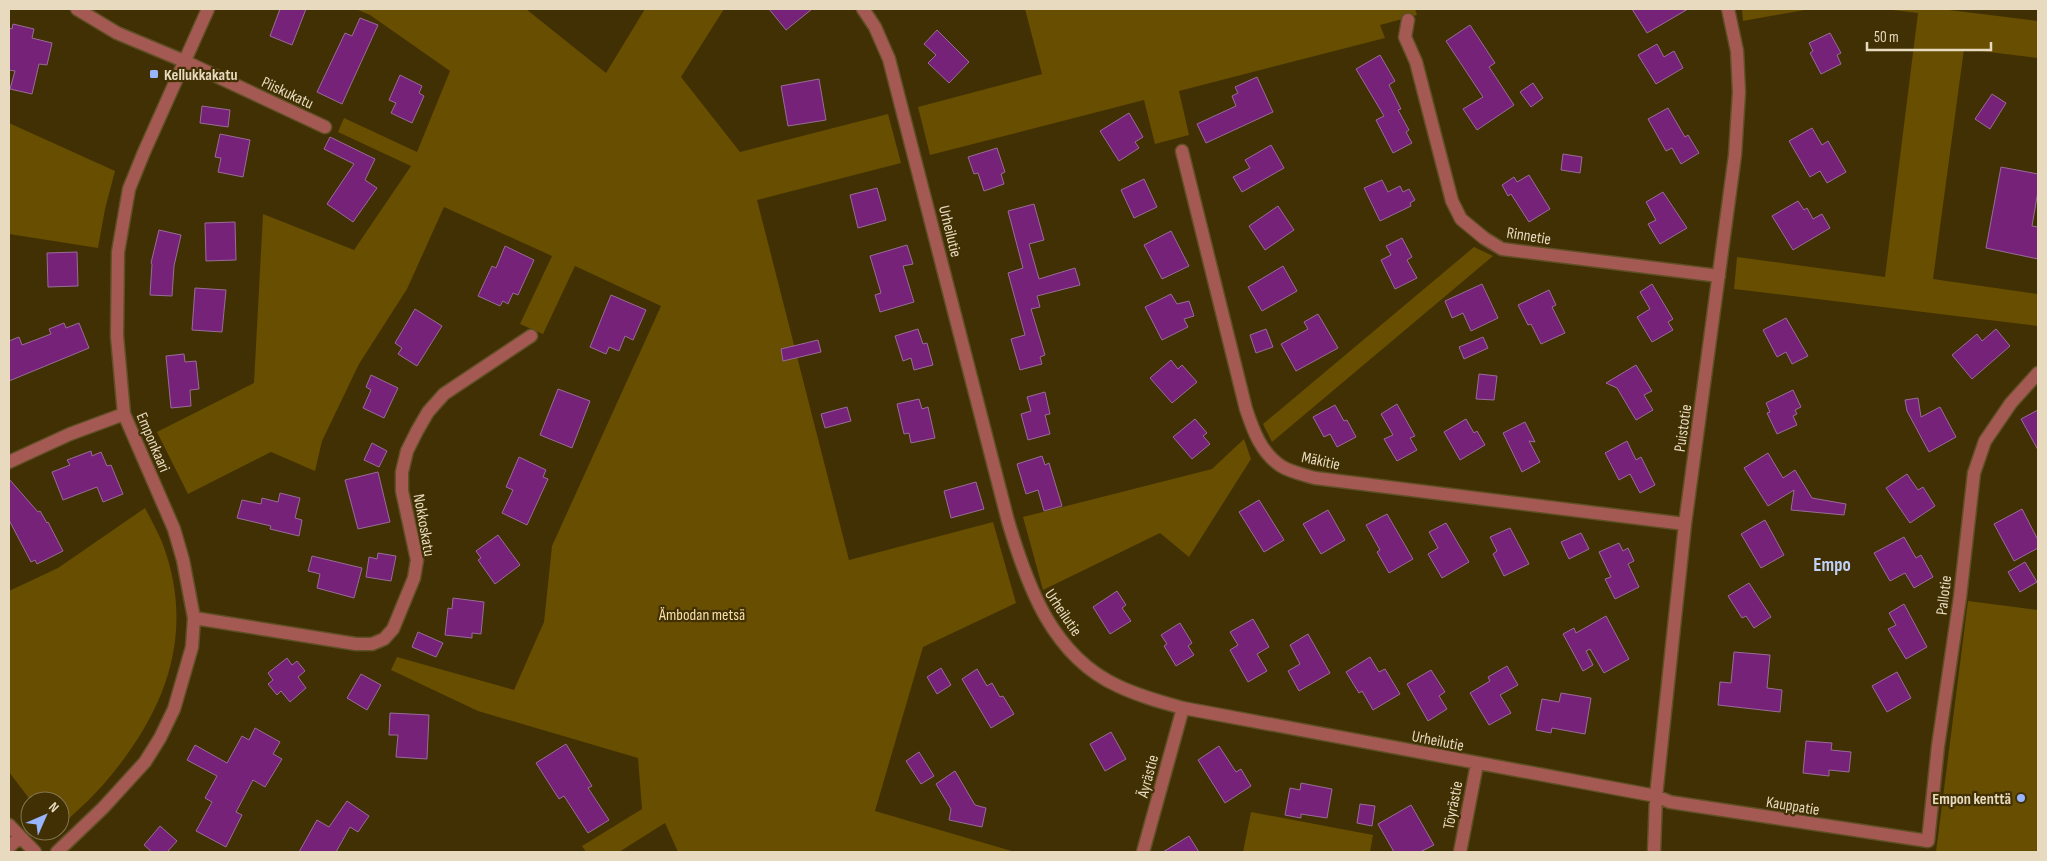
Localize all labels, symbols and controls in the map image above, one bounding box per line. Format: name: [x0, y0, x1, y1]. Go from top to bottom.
scale bar: [1867, 20, 1991, 52]
text: 50 m: [1874, 28, 1899, 47]
place label: Kellukkakatu: [164, 66, 237, 85]
marker: Kellukkakatu: [148, 68, 160, 80]
street label: Piiskukatu: [258, 73, 316, 114]
street label: Urheilutie: [934, 203, 965, 259]
street label: Rinnetie: [1505, 224, 1552, 249]
street label: Puistotie: [1671, 403, 1696, 453]
street label: Emponkaari: [132, 410, 174, 475]
street label: Mäkitie: [1300, 448, 1342, 475]
street label: Nokkoskatu: [409, 493, 438, 558]
district label: Empo: [1813, 554, 1851, 577]
street label: Pallotie: [1933, 574, 1956, 616]
street label: Urheilutie: [1040, 586, 1085, 640]
park label: Ämbodan metsä: [658, 606, 745, 625]
street label: Urheilutie: [1410, 727, 1465, 756]
street label: Äyrästie: [1133, 753, 1163, 801]
street label: Töyrästie: [1440, 780, 1467, 831]
place label: Empon kenttä: [1932, 790, 2011, 809]
north arrow: [20, 791, 70, 841]
marker: Empon kenttä: [2015, 792, 2027, 804]
street label: Kauppatie: [1765, 793, 1821, 820]
text: N: [45, 799, 62, 816]

